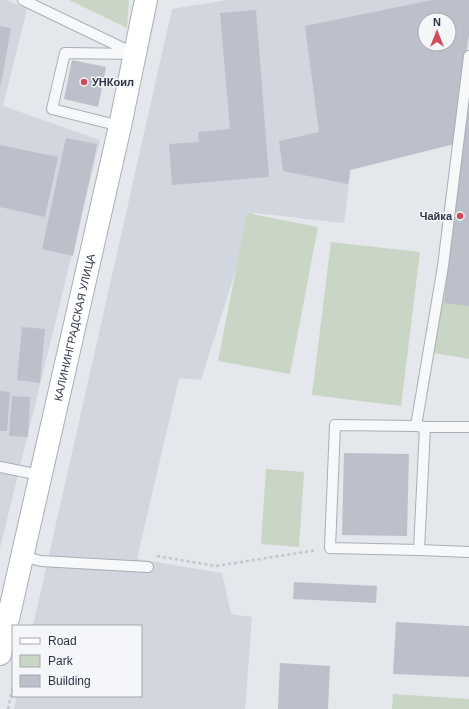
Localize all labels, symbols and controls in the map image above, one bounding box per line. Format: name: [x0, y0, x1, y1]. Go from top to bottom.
north arrow: [417, 12, 457, 52]
text: N: [433, 16, 441, 28]
place label: УНКоил: [92, 76, 134, 88]
marker: УНКоил: [79, 77, 89, 87]
place label: Чайка: [420, 210, 453, 222]
marker: Чайка: [455, 211, 465, 221]
street label: КАЛИНИНГРАДСКАЯ УЛИЦА: [52, 252, 97, 402]
legend: [12, 625, 142, 697]
text: Road: [48, 634, 77, 648]
text: Park: [48, 654, 74, 668]
text: Building: [48, 674, 91, 688]

